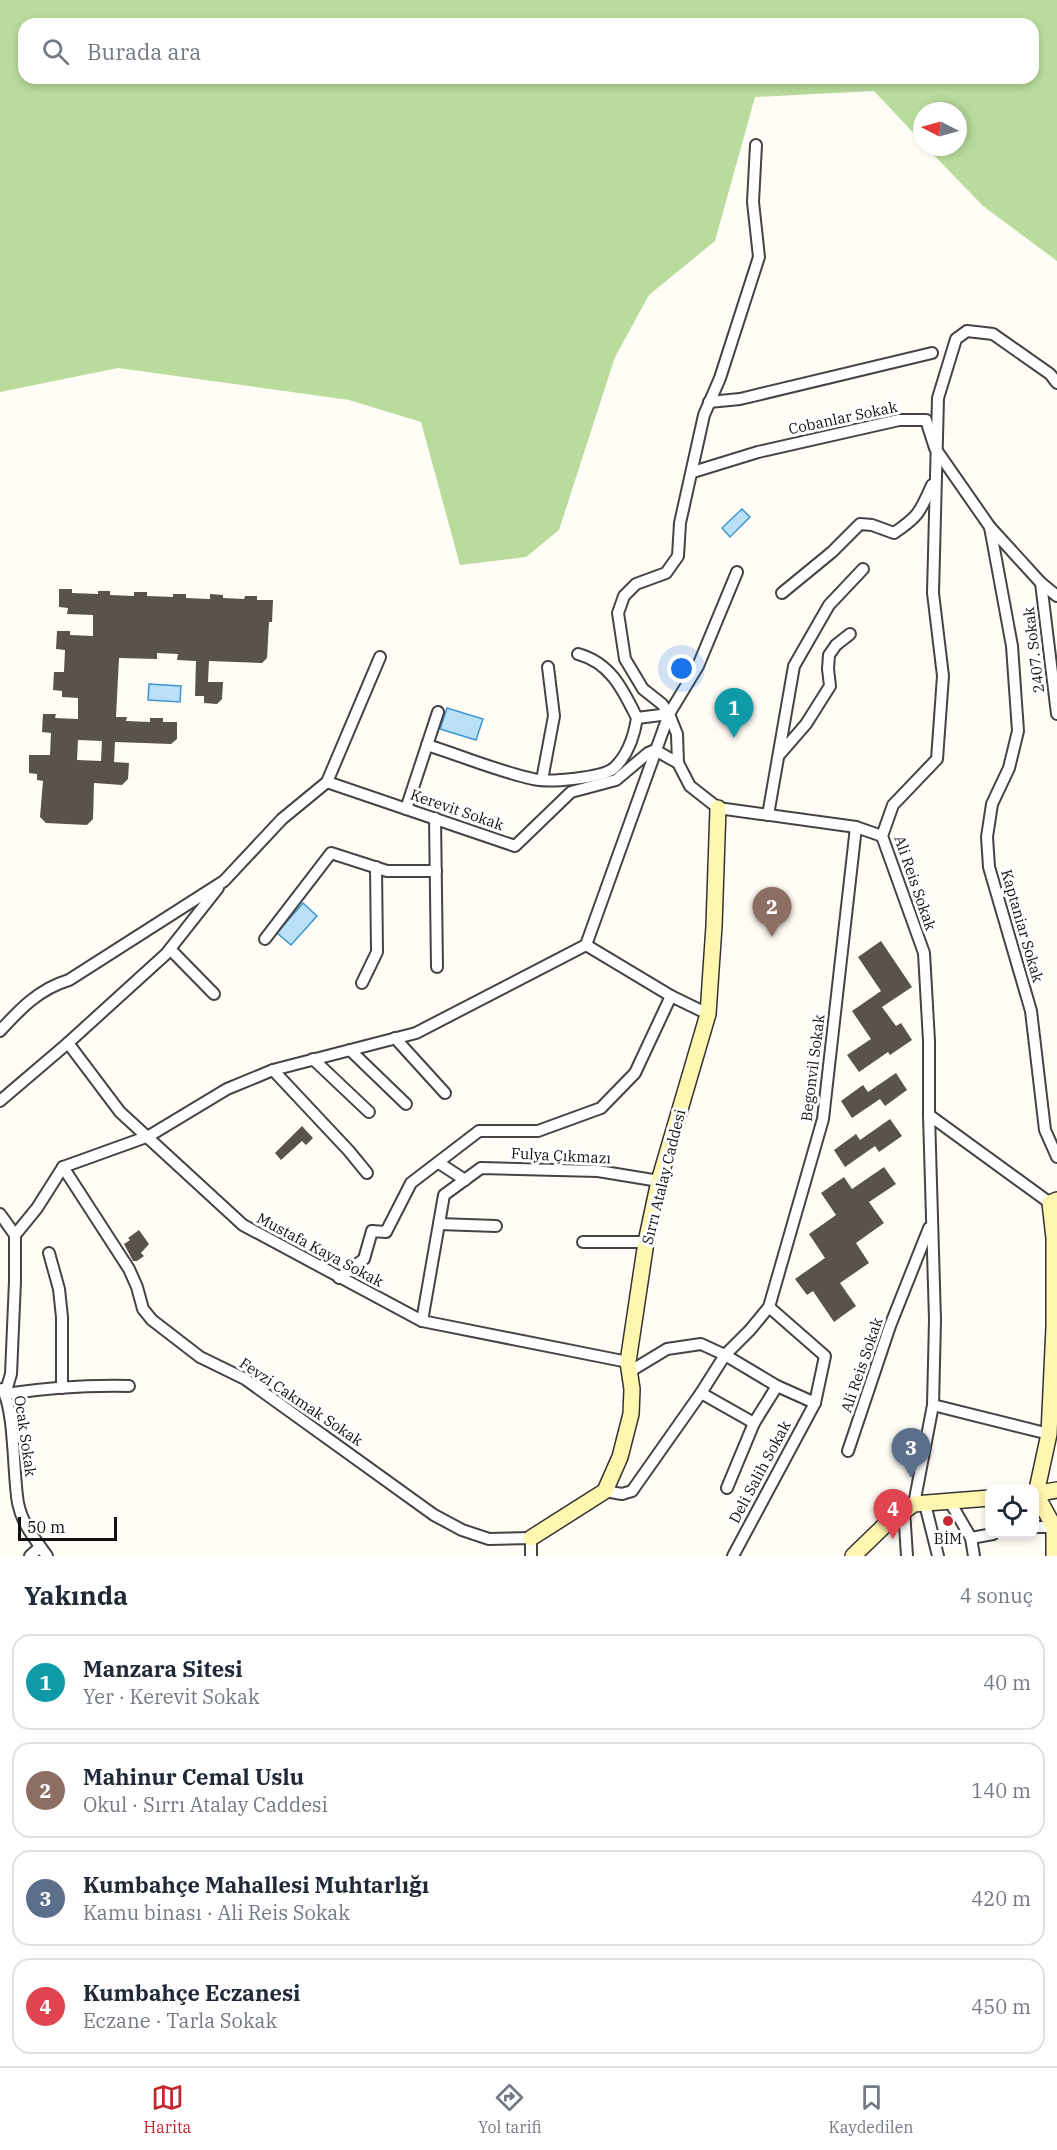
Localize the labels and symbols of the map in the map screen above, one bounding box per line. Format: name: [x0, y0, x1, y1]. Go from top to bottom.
north arrow: [913, 102, 967, 156]
street label: Cobanlar Sokak: [787, 397, 899, 438]
street label: 2407. Sokak: [1019, 606, 1048, 694]
your location: [667, 654, 696, 683]
pin: 1: [714, 688, 754, 738]
street label: Kerevit Sokak: [408, 785, 507, 834]
street label: Ali Reis Sokak: [890, 833, 941, 933]
street label: Kaptaniar Sokak: [997, 867, 1048, 985]
pin: 2: [752, 888, 792, 937]
street label: Begonvil Sokak: [797, 1013, 829, 1123]
street label: Sırrı Atalay Caddesi: [638, 1107, 690, 1246]
street label: Fulya Çıkmazı: [511, 1143, 612, 1168]
street label: Mustafa Kaya Sokak: [254, 1208, 387, 1291]
street label: Ali Reis Sokak: [836, 1315, 887, 1415]
street label: Fevzi Cakmak Sokak: [236, 1353, 367, 1450]
street label: Ocak Sokak: [10, 1394, 41, 1478]
street label: Deli Salih Sokak: [725, 1417, 795, 1526]
pin: 3: [892, 1428, 930, 1478]
pin: 4: [874, 1490, 912, 1539]
scale bar: [18, 1514, 117, 1542]
marker: BİM: [941, 1514, 955, 1528]
place label: BİM: [934, 1529, 962, 1548]

